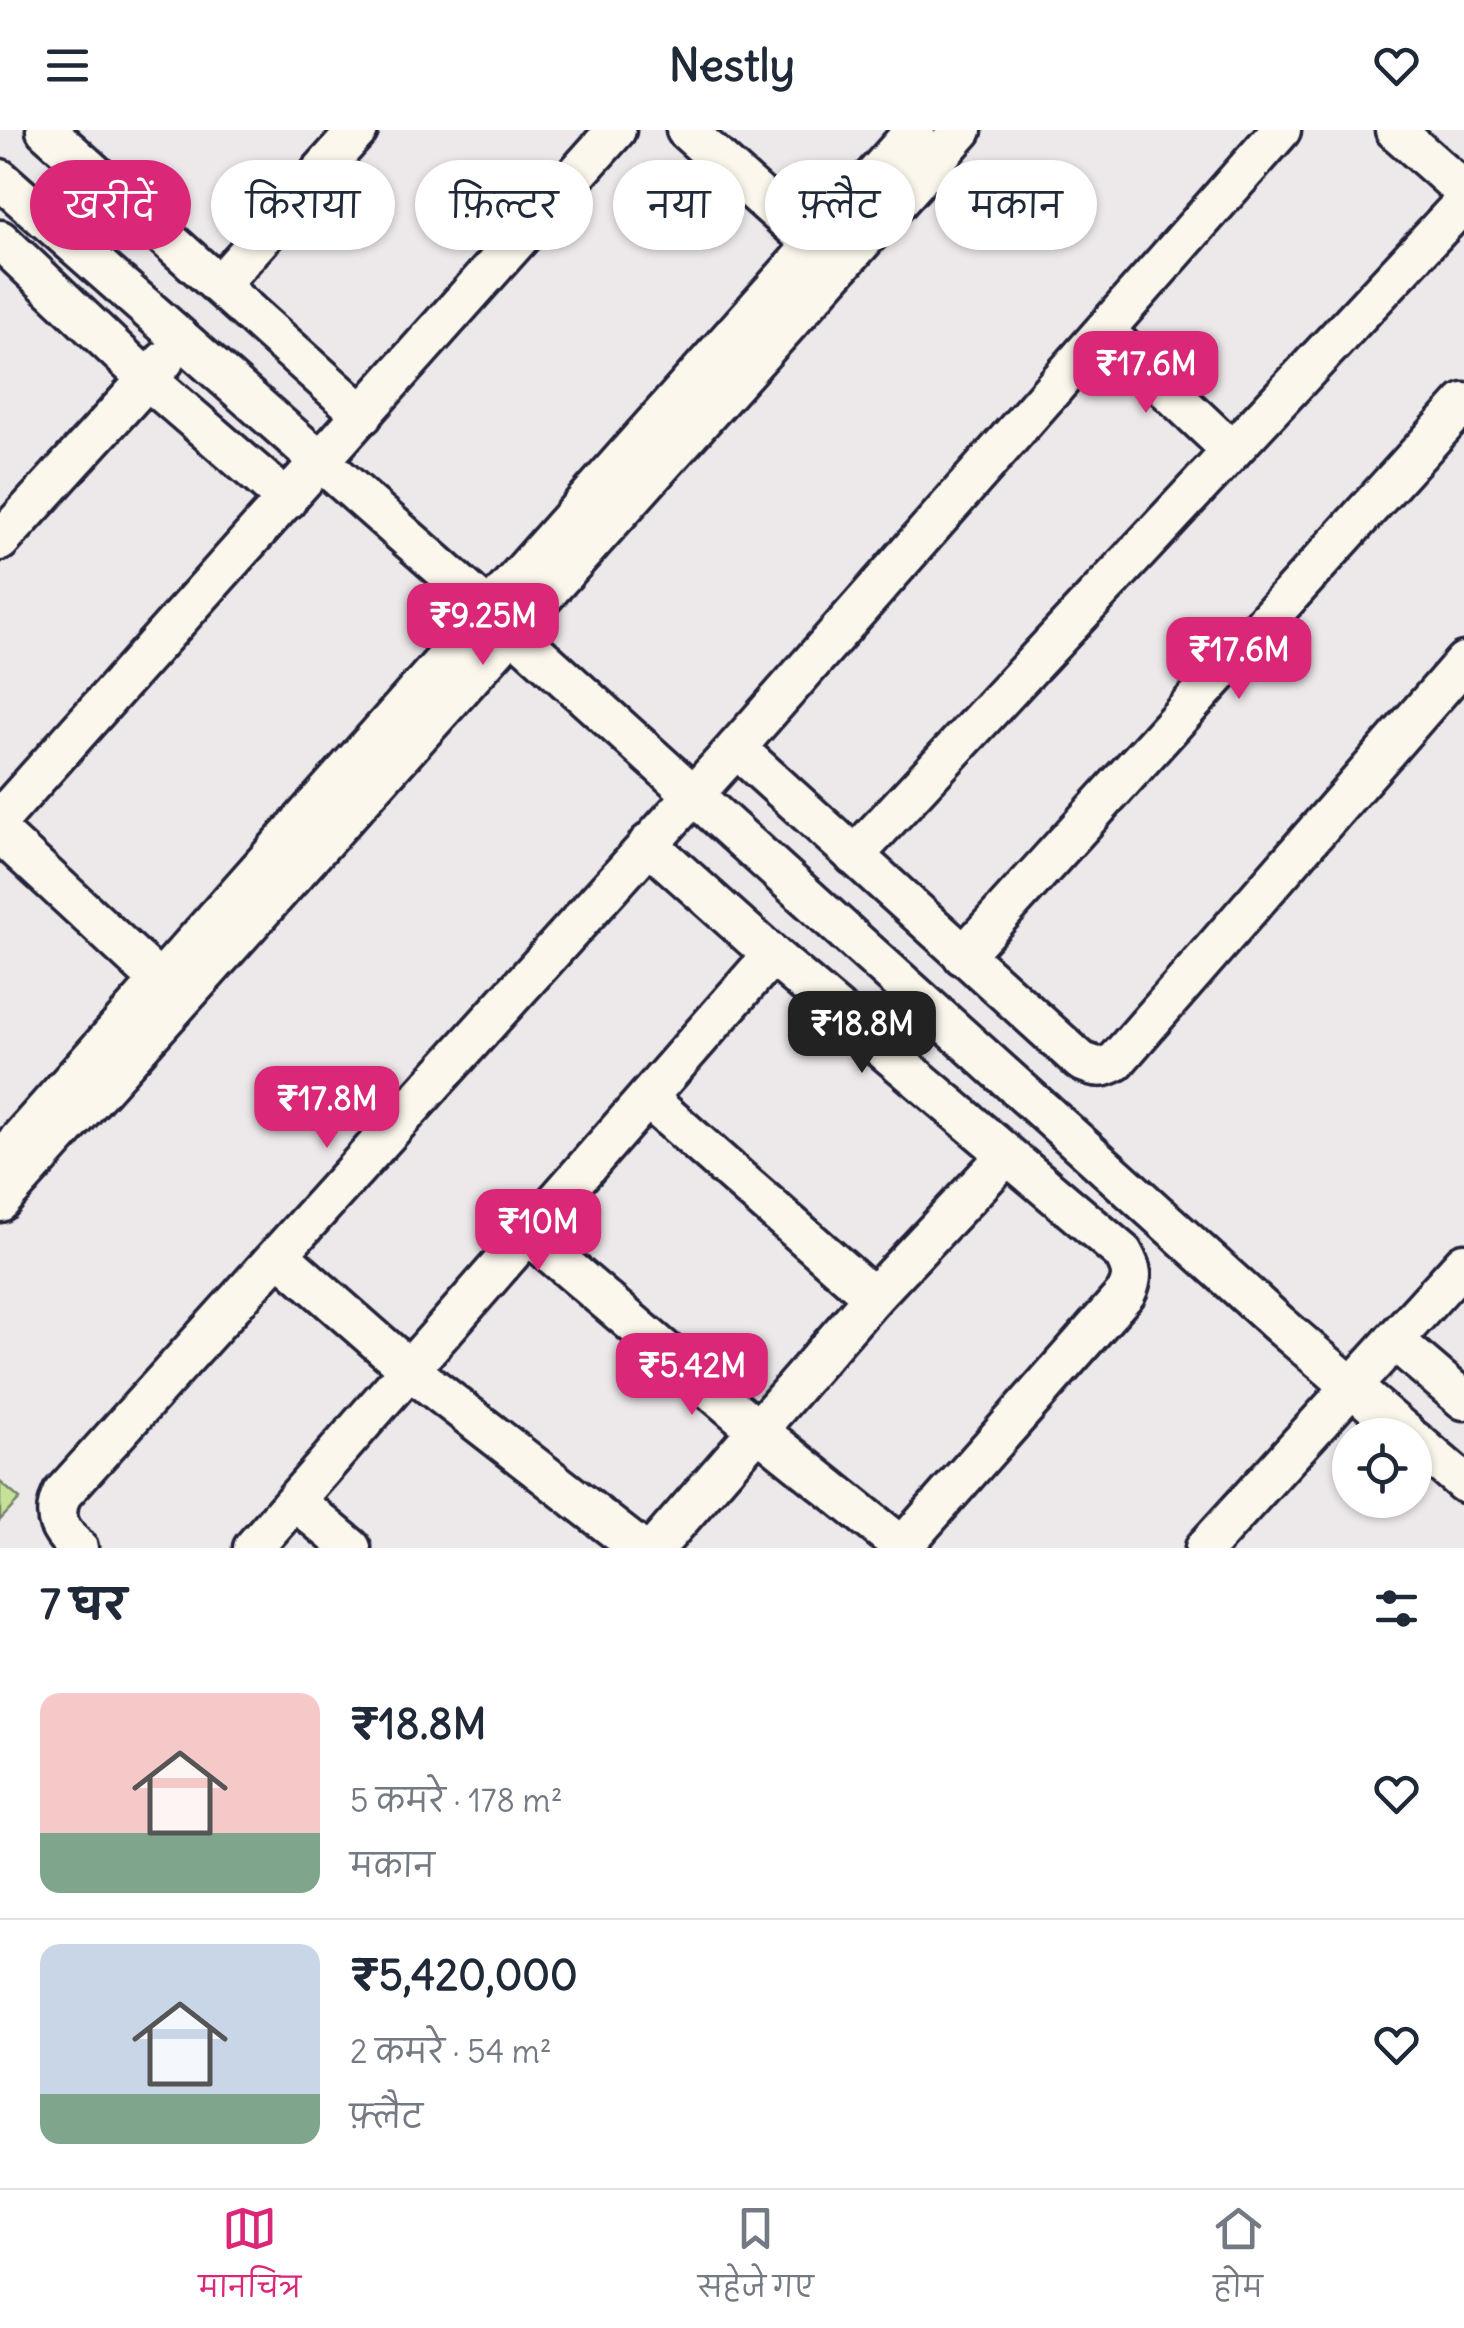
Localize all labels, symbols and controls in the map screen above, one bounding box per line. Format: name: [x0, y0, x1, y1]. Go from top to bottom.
text: Nestly: [669, 37, 795, 93]
icon: menu: [40, 38, 95, 93]
icon: heart: [1369, 38, 1424, 93]
chip: खरीदें: [30, 160, 191, 250]
chip: किराया: [211, 160, 395, 250]
chip: फ़िल्टर: [415, 160, 593, 250]
chip: नया: [613, 160, 745, 250]
chip: फ़्लैट: [765, 160, 915, 250]
chip: मकान: [935, 160, 1097, 250]
pin: ₹17.6M: [1065, 331, 1227, 416]
text: ₹17.6M: [1095, 343, 1197, 384]
pin: ₹9.25M: [402, 583, 564, 668]
text: ₹9.25M: [429, 595, 537, 636]
pin: ₹17.6M: [1158, 617, 1320, 702]
text: ₹17.6M: [1188, 629, 1290, 670]
pin: ₹18.8M: [781, 991, 943, 1076]
text: ₹18.8M: [810, 1003, 914, 1044]
pin: ₹17.8M: [246, 1066, 408, 1151]
text: ₹17.8M: [276, 1078, 378, 1119]
pin: ₹10M: [479, 1189, 597, 1274]
text: ₹10M: [497, 1201, 579, 1242]
pin: ₹5.42M: [611, 1333, 773, 1418]
text: ₹5.42M: [638, 1345, 746, 1386]
map controls: [1332, 1418, 1432, 1518]
button: locate: [1332, 1418, 1432, 1518]
text: 7 घर: [40, 1578, 126, 1630]
icon: filters: [1369, 1581, 1424, 1636]
text: ₹18.8M: [350, 1698, 487, 1750]
icon: home: [120, 1733, 240, 1853]
icon: heart: [1369, 1766, 1424, 1821]
text: 5 कमरे · 178 m²: [350, 1780, 563, 1821]
text: मकान: [350, 1845, 435, 1886]
text: ₹5,420,000: [350, 1949, 578, 2001]
icon: home: [120, 1984, 240, 2104]
icon: heart: [1369, 2017, 1424, 2072]
text: 2 कमरे · 54 m²: [350, 2031, 552, 2072]
text: फ़्लैट: [350, 2096, 423, 2137]
tab: मानचित्र: [198, 2201, 301, 2318]
tab: सहेजे गए: [698, 2201, 814, 2318]
tab: होम: [1211, 2201, 1266, 2318]

